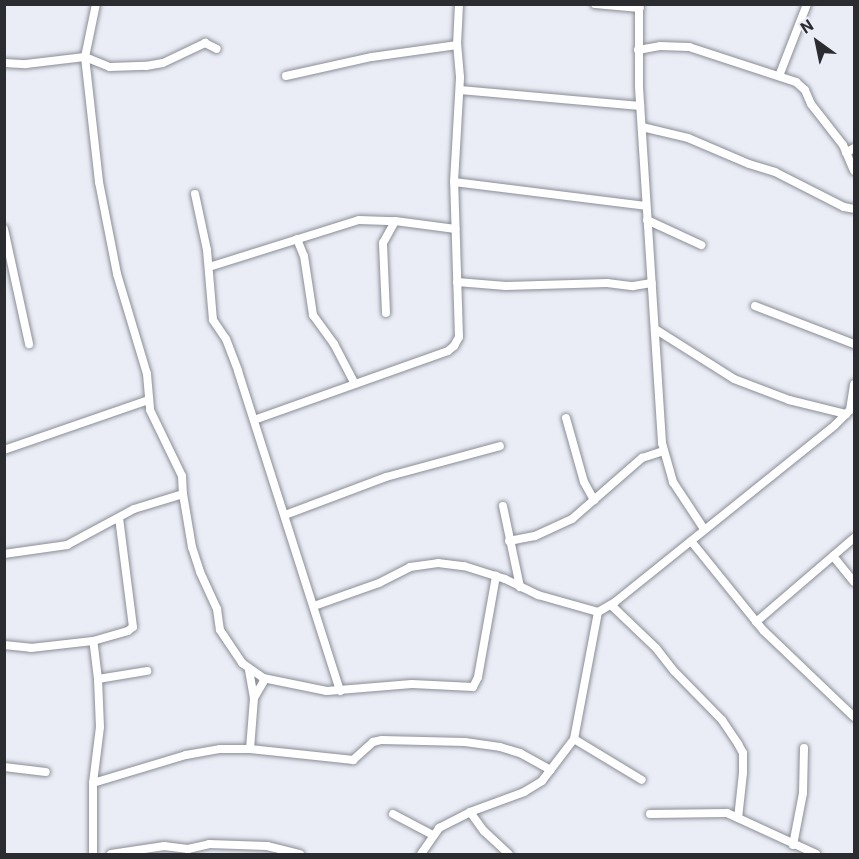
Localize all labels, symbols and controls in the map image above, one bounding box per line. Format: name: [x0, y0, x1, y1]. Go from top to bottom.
north arrow: [787, 12, 847, 72]
text: N: [797, 15, 817, 38]

